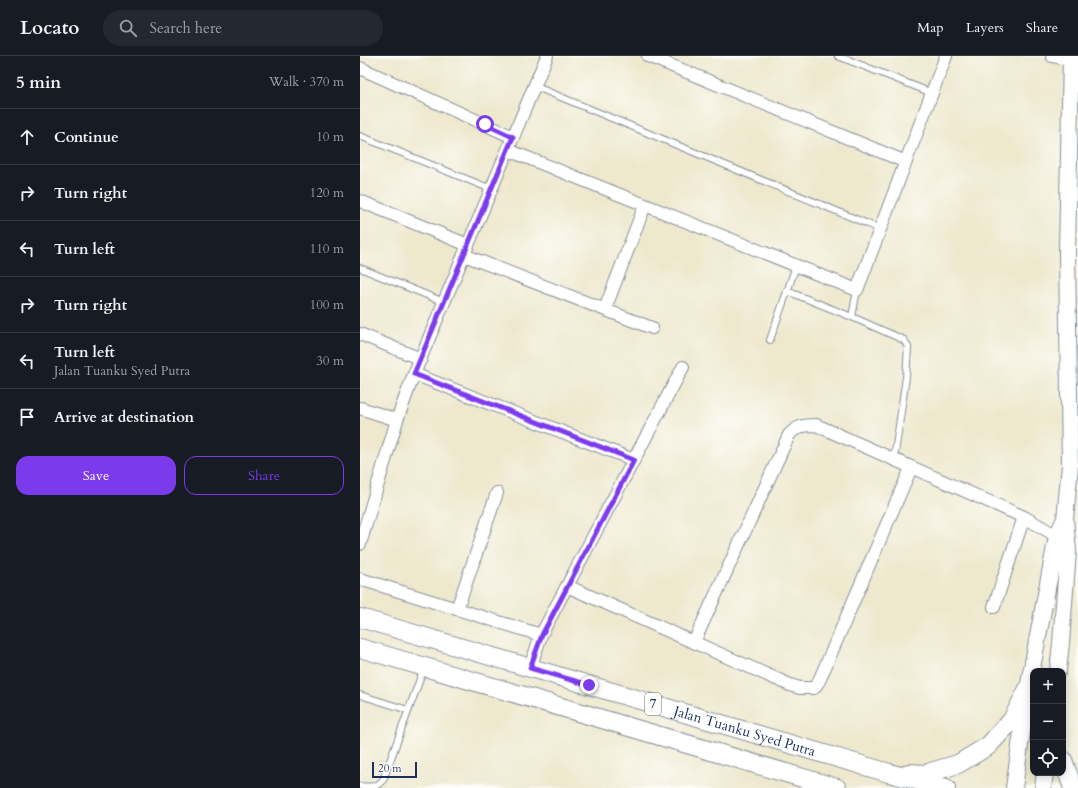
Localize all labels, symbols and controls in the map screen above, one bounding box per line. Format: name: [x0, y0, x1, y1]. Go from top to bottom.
search box: [103, 10, 383, 46]
text: Locato: [20, 15, 79, 41]
icon: search: [117, 17, 139, 39]
text: Search here: [149, 18, 222, 38]
text: Map: [917, 18, 944, 37]
text: Layers: [966, 18, 1004, 37]
text: Share: [1026, 18, 1058, 37]
text: 5 min: [16, 71, 61, 94]
text: Walk · 370 m: [269, 73, 344, 91]
route start: [476, 115, 494, 133]
icon: ahead: [16, 126, 38, 148]
text: Continue: [54, 127, 119, 147]
text: 10 m: [316, 128, 344, 146]
icon: right: [16, 182, 38, 204]
text: Turn right: [54, 183, 127, 203]
text: 120 m: [310, 184, 344, 202]
icon: left: [16, 238, 38, 260]
text: Turn left: [54, 239, 115, 259]
text: 110 m: [310, 240, 344, 258]
icon: right: [16, 294, 38, 316]
text: Turn right: [54, 295, 127, 315]
text: 100 m: [310, 296, 344, 314]
text: Turn left: [54, 342, 115, 362]
icon: left: [16, 350, 38, 372]
text: 30 m: [316, 352, 344, 370]
text: Jalan Tuanku Syed Putra: [54, 362, 190, 380]
icon: arrive: [16, 406, 38, 428]
text: Arrive at destination: [54, 407, 194, 427]
button: Save: [16, 456, 176, 495]
button: Share: [184, 456, 344, 495]
map controls: [1030, 668, 1066, 776]
button: +: [1030, 668, 1066, 704]
route end: [580, 676, 598, 694]
road number: 7: [645, 693, 661, 715]
street label: Jalan Tuanku Syed Putra: [670, 700, 818, 760]
button: −: [1030, 704, 1066, 740]
button: locate: [1030, 740, 1066, 776]
scale bar: [372, 760, 417, 779]
text: 20 m: [378, 761, 402, 776]

